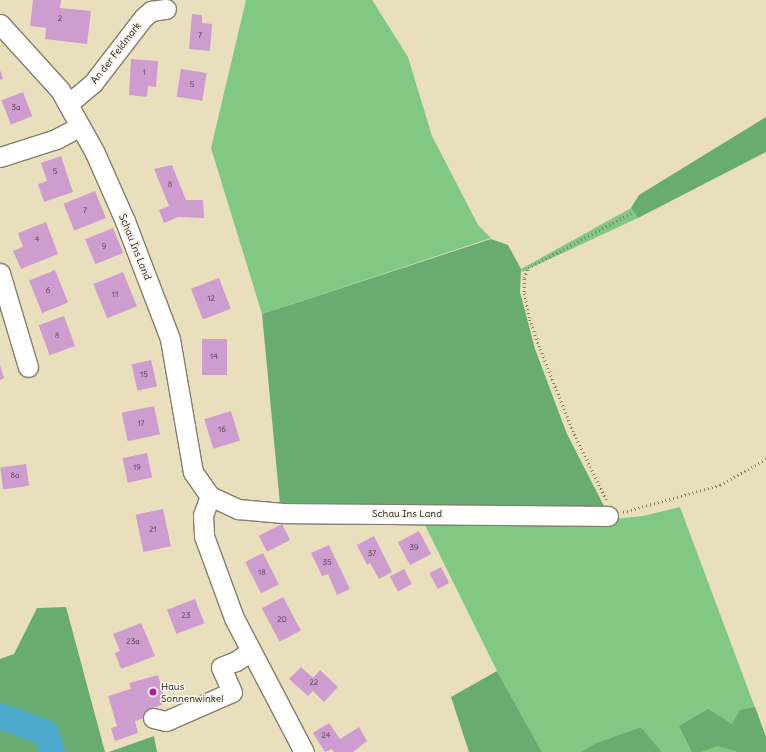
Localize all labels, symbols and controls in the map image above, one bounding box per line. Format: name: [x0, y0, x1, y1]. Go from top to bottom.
house number: 2: [58, 14, 62, 24]
street label: An der Feldmark: [88, 20, 144, 86]
house number: 7: [198, 31, 202, 41]
house number: 1: [142, 68, 146, 78]
house number: 5: [190, 80, 194, 90]
house number: 3a: [11, 103, 21, 113]
house number: 5: [53, 167, 57, 177]
house number: 8: [168, 180, 172, 190]
house number: 7: [83, 206, 87, 216]
street label: Schau Ins Land: [116, 212, 154, 282]
house number: 4: [35, 235, 39, 245]
house number: 9: [102, 242, 106, 252]
house number: 6: [46, 286, 50, 296]
house number: 11: [112, 290, 118, 300]
house number: 12: [207, 294, 215, 304]
house number: 8: [55, 331, 59, 341]
house number: 14: [210, 352, 218, 362]
house number: 15: [140, 370, 148, 380]
house number: 17: [137, 419, 145, 429]
house number: 16: [218, 425, 226, 435]
house number: 19: [133, 463, 141, 473]
house number: 8a: [10, 471, 20, 481]
street label: Schau Ins Land: [372, 508, 442, 520]
house number: 21: [149, 525, 157, 535]
house number: 39: [409, 543, 419, 553]
house number: 37: [368, 549, 376, 559]
house number: 35: [322, 558, 332, 568]
house number: 18: [258, 568, 266, 578]
house number: 23: [182, 611, 190, 621]
house number: 20: [277, 615, 287, 625]
house number: 23a: [126, 637, 140, 647]
house number: 22: [310, 678, 318, 688]
place label: Haus Sonnenwinkel: [161, 680, 223, 704]
marker: Haus Sonnenwinkel: [148, 687, 158, 697]
house number: 24: [322, 731, 330, 741]

